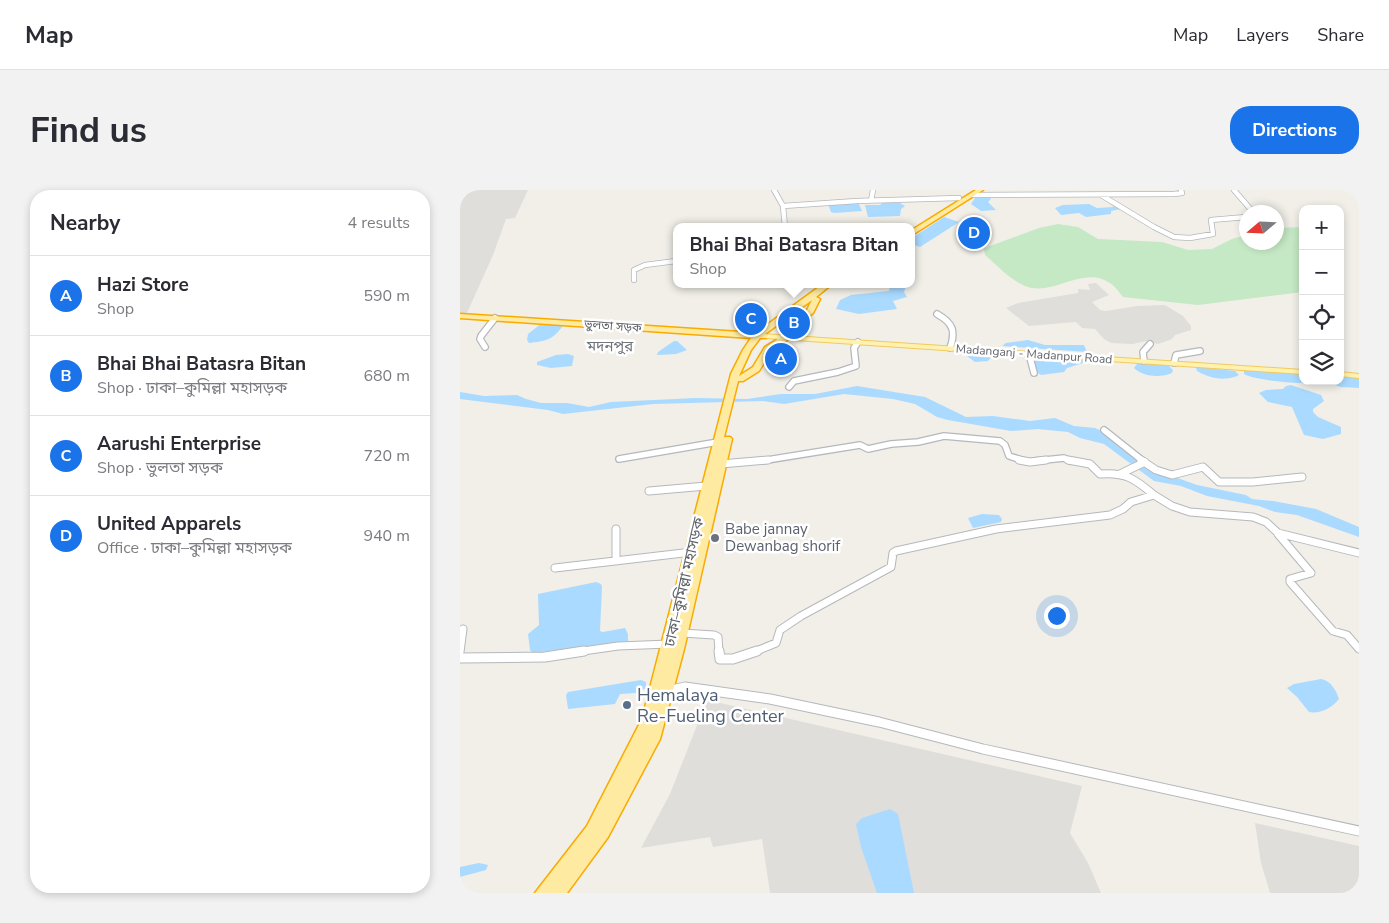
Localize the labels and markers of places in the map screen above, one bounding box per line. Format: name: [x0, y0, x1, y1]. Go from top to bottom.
pin: D: [958, 214, 990, 252]
pin: C: [735, 300, 767, 338]
pin: B: [778, 304, 810, 342]
pin: A: [765, 340, 797, 378]
place label: Babe jannay Dewanbag shorif: [725, 519, 841, 556]
marker: Babe jannay Dewanbag shorif: [709, 532, 721, 544]
place label: Hemalaya Re-Fueling Center: [637, 683, 785, 728]
marker: Hemalaya Re-Fueling Center: [621, 699, 633, 711]

